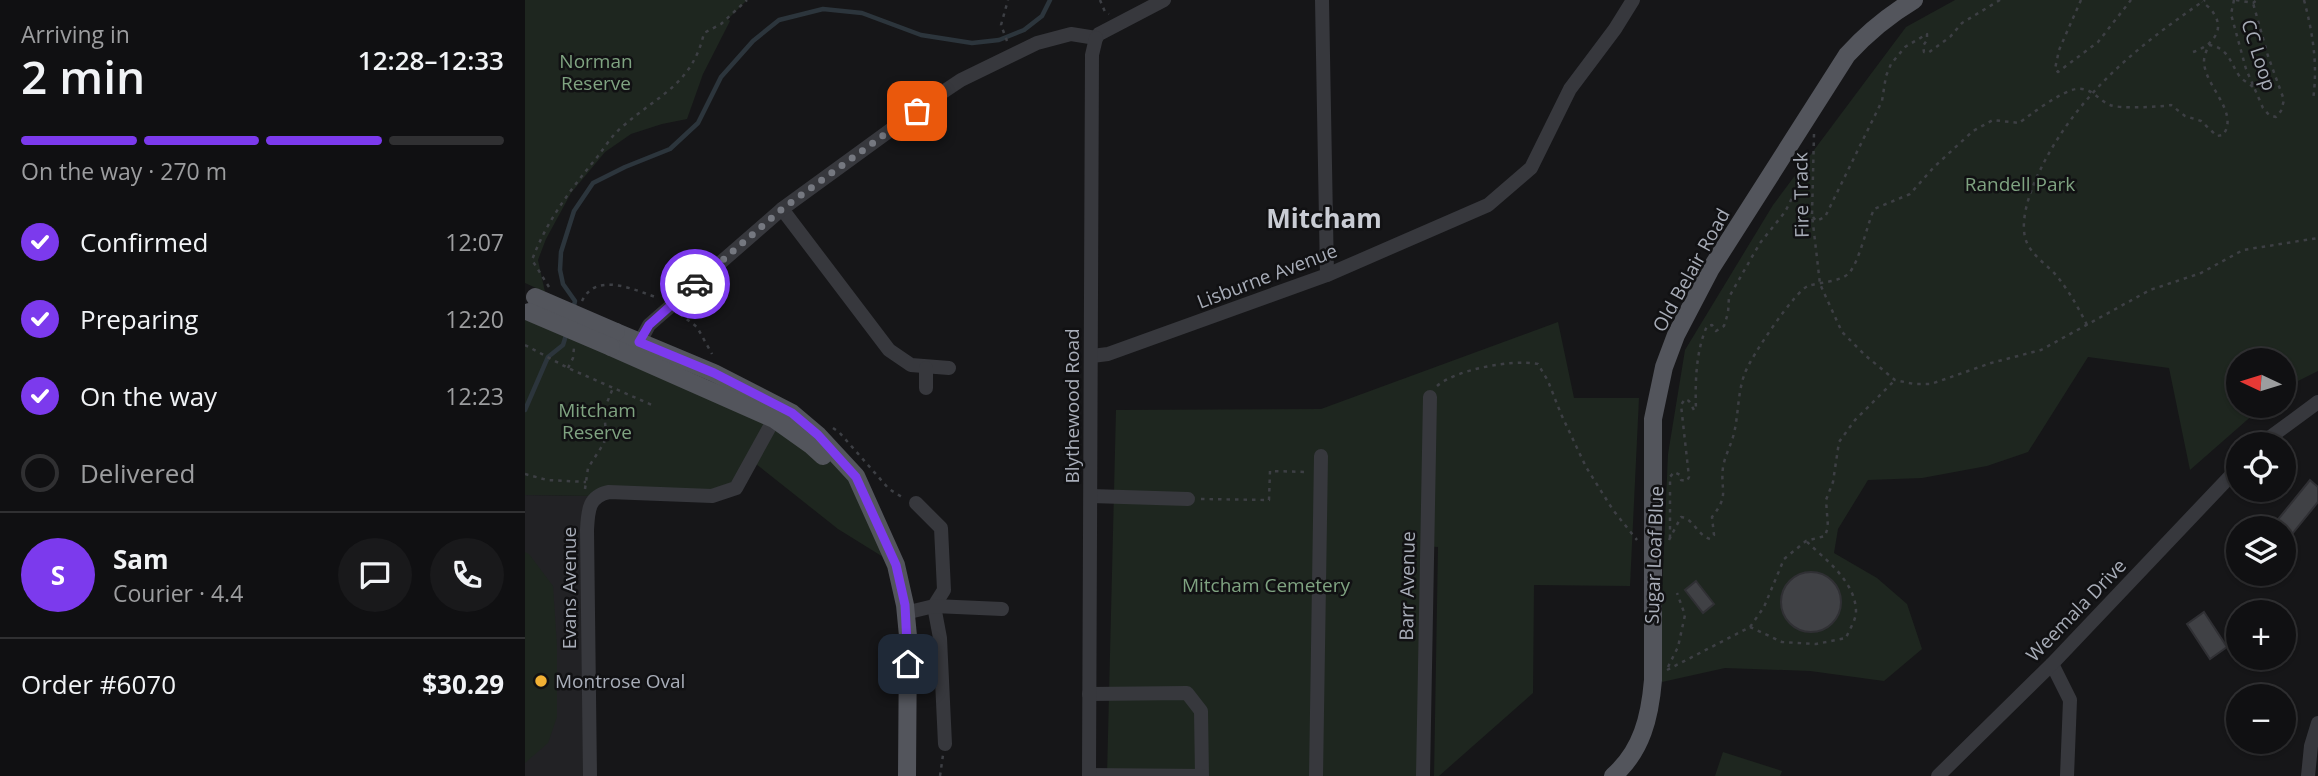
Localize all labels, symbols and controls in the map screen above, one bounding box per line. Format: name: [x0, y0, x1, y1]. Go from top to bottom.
street label: CC Loop: [2235, 16, 2283, 94]
text: Arriving in: [21, 18, 130, 50]
text: 12:28–12:33: [358, 42, 504, 78]
text: 2 min: [21, 45, 145, 107]
park label: Norman Reserve: [559, 48, 633, 96]
pin: [887, 81, 947, 141]
icon: bag: [898, 92, 936, 130]
street label: Fire Track: [1787, 152, 1815, 238]
text: On the way · 270 m: [21, 155, 227, 187]
park label: Randell Park: [1965, 171, 2075, 197]
district label: Mitcham: [1266, 200, 1382, 236]
street label: Old Belair Road: [1646, 204, 1736, 336]
icon: check: [21, 223, 59, 261]
text: Confirmed: [80, 224, 208, 260]
text: 12:07: [445, 226, 504, 258]
street label: Lisburne Avenue: [1193, 237, 1341, 315]
courier: [660, 249, 730, 319]
icon: car: [676, 265, 714, 303]
icon: check: [21, 300, 59, 338]
text: Preparing: [80, 301, 198, 337]
text: 12:20: [445, 303, 504, 335]
street label: Blythewood Road: [1059, 328, 1085, 484]
north arrow: [2226, 348, 2296, 418]
map controls: [2226, 348, 2296, 754]
icon: check: [21, 377, 59, 415]
text: On the way: [80, 378, 217, 414]
text: 12:23: [445, 380, 504, 412]
park label: Mitcham Reserve: [558, 397, 636, 445]
button: locate: [2226, 432, 2296, 502]
text: Delivered: [80, 455, 195, 491]
street label: Sugar Loaf Blue: [1639, 485, 1669, 625]
button: layers: [2226, 516, 2296, 586]
street label: Evans Avenue: [556, 527, 582, 649]
street label: Barr Avenue: [1393, 531, 1421, 641]
button: chat: [338, 538, 412, 612]
button: phone: [430, 538, 504, 612]
text: Sam: [113, 541, 169, 577]
street label: Weemala Drive: [2020, 553, 2132, 667]
text: S: [51, 557, 65, 593]
park label: Mitcham Cemetery: [1182, 572, 1351, 598]
text: Courier · 4.4: [113, 577, 243, 609]
button: +: [2226, 600, 2296, 670]
pin: [878, 634, 938, 694]
icon: home: [889, 645, 927, 683]
text: Order #6070: [21, 666, 176, 702]
text: $30.29: [422, 666, 504, 702]
place label: Montrose Oval: [555, 668, 685, 694]
marker: Montrose Oval: [533, 673, 549, 689]
button: −: [2226, 684, 2296, 754]

